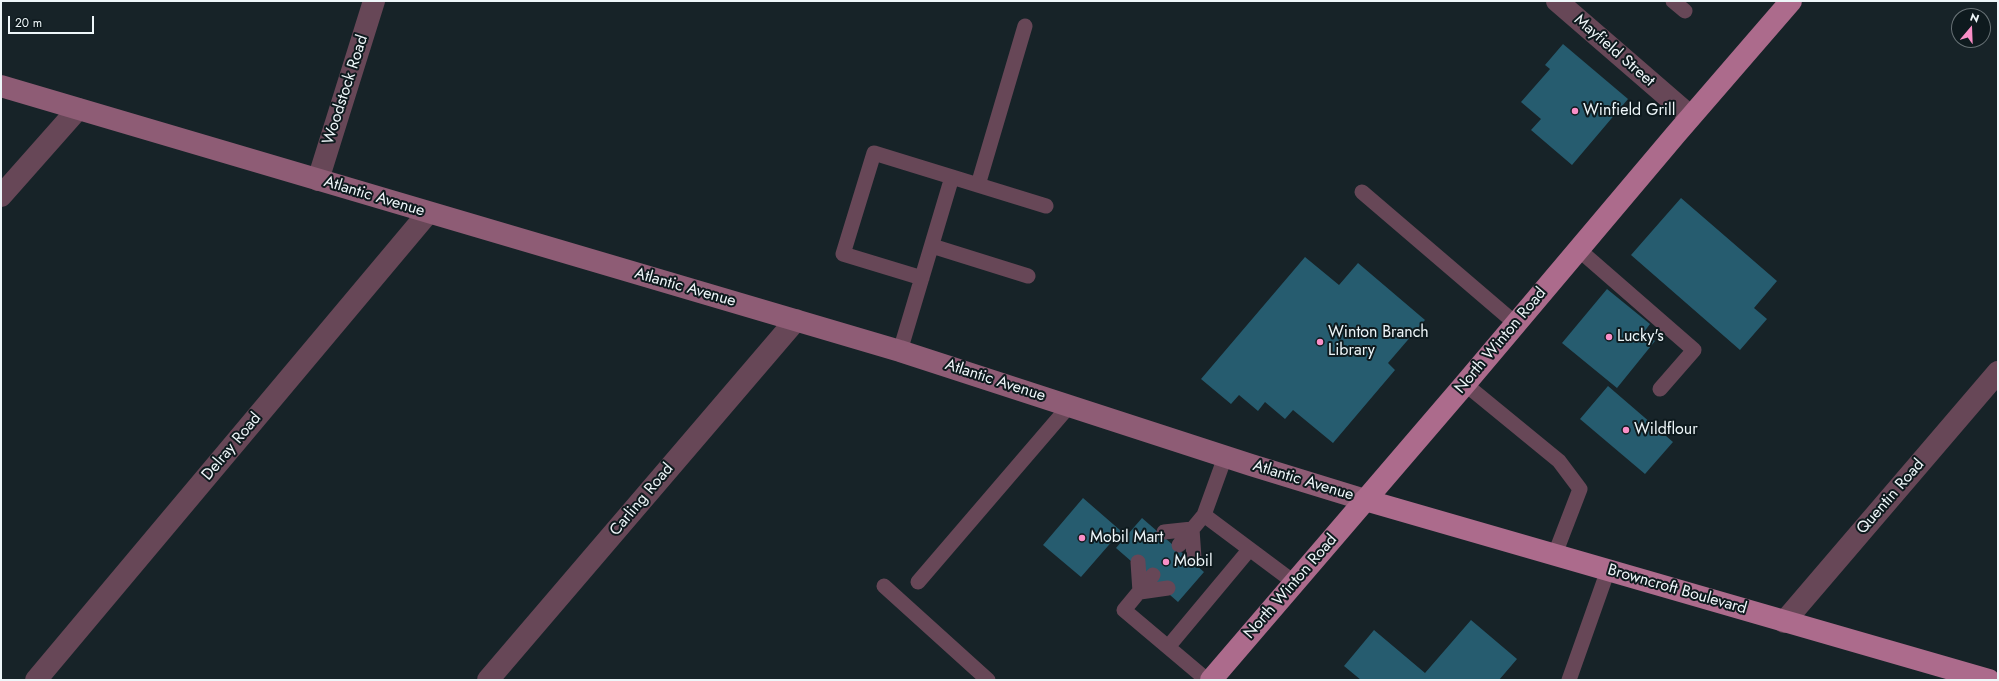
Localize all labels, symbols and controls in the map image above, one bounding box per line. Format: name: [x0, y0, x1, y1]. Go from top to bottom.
scale bar: [10, 8, 96, 34]
north arrow: [1951, 8, 1991, 48]
text: N: [1968, 9, 1981, 27]
street label: Mayfield Street: [1570, 11, 1658, 91]
text: 20 m: [15, 14, 42, 32]
street label: Woodstock Road: [319, 33, 373, 147]
place label: Winfield Grill: [1583, 101, 1675, 121]
marker: Winfield Grill: [1570, 106, 1580, 116]
street label: Atlantic Avenue: [321, 173, 427, 221]
street label: Atlantic Avenue: [632, 264, 738, 312]
street label: North Winton Road: [1451, 284, 1551, 398]
place label: Winton Branch Library: [1328, 323, 1429, 361]
place label: Lucky's: [1617, 327, 1664, 347]
marker: Lucky's: [1604, 332, 1614, 342]
marker: Winton Branch Library: [1315, 337, 1325, 347]
street label: Atlantic Avenue: [942, 356, 1048, 406]
street label: Delray Road: [198, 409, 266, 485]
place label: Wildflour: [1634, 420, 1698, 440]
marker: Wildflour: [1621, 425, 1631, 435]
street label: Quentin Road: [1853, 455, 1929, 539]
street label: Atlantic Avenue: [1250, 457, 1356, 505]
street label: Carling Road: [606, 460, 678, 540]
place label: Mobil Mart: [1090, 528, 1163, 548]
street label: North Winton Road: [1240, 531, 1342, 643]
marker: Mobil Mart: [1077, 533, 1087, 543]
place label: Mobil: [1174, 552, 1213, 572]
marker: Mobil: [1161, 557, 1171, 567]
street label: Browncroft Boulevard: [1605, 561, 1749, 619]

